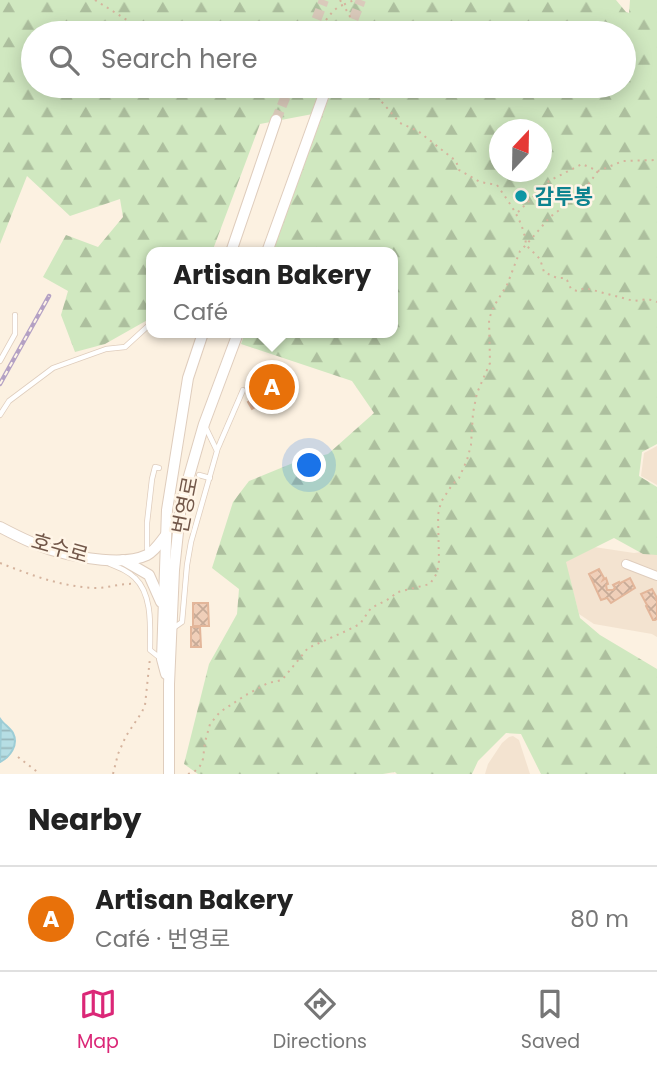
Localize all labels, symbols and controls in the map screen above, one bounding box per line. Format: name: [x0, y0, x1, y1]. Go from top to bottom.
search box: [21, 21, 636, 98]
icon: search: [45, 41, 83, 79]
text: Search here: [101, 41, 258, 77]
north arrow: [489, 119, 552, 182]
place label: 감투봉: [535, 182, 593, 211]
marker: 감투봉: [513, 188, 529, 204]
popup: [146, 247, 398, 338]
text: Artisan Bakery: [173, 257, 371, 293]
text: Café: [173, 296, 228, 328]
pin: A: [249, 361, 295, 413]
your location: [292, 448, 326, 482]
street label: 번영로: [165, 474, 205, 536]
street label: 호수로: [28, 526, 92, 570]
text: Nearby: [28, 798, 142, 841]
text: Artisan Bakery: [95, 882, 293, 918]
text: A: [43, 903, 59, 935]
text: 80 m: [570, 903, 629, 935]
text: Café · 번영로: [95, 923, 231, 955]
tab: Map: [77, 985, 119, 1056]
tab: Directions: [273, 985, 367, 1056]
tab: Saved: [521, 985, 580, 1056]

